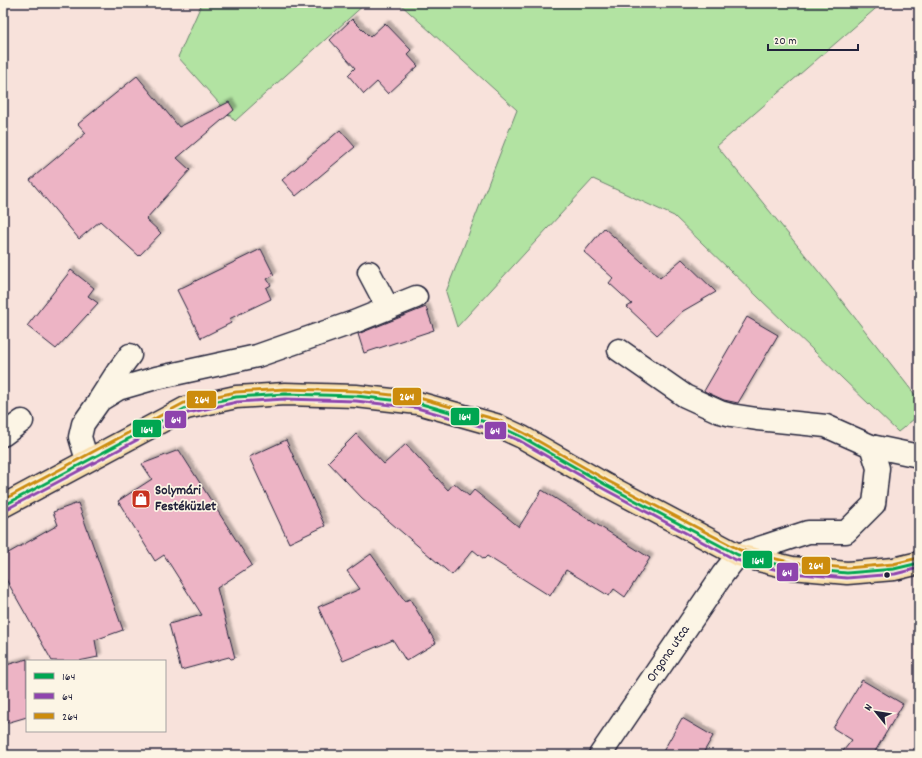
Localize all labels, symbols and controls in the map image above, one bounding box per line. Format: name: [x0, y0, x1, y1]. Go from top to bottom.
scale bar: [768, 26, 858, 52]
text: 20 m: [774, 33, 797, 50]
line badge: 264: [392, 387, 422, 406]
line badge: 264: [186, 390, 217, 409]
text: 264: [400, 390, 414, 406]
text: 264: [195, 393, 209, 409]
line badge: 164: [450, 407, 480, 426]
line badge: 64: [164, 410, 187, 429]
text: 164: [459, 410, 471, 426]
text: 64: [171, 413, 181, 429]
line badge: 164: [132, 419, 162, 438]
line badge: 64: [484, 421, 507, 440]
text: 164: [141, 423, 153, 439]
text: 64: [490, 424, 500, 440]
place label: Solymári Festéküzlet: [155, 481, 217, 517]
shop icon: Solymári Festéküzlet: [130, 488, 152, 510]
line badge: 164: [742, 550, 773, 569]
text: 164: [752, 554, 764, 570]
line badge: 264: [801, 556, 831, 575]
text: 264: [809, 559, 823, 575]
line badge: 64: [776, 562, 799, 582]
text: 64: [782, 566, 792, 582]
unlabelled marker: [882, 570, 892, 580]
street label: Orgona utca: [642, 621, 695, 687]
legend: [26, 660, 166, 732]
text: 164: [62, 669, 76, 686]
text: 64: [62, 689, 73, 706]
north arrow: [856, 692, 896, 732]
text: N: [861, 701, 878, 714]
text: 264: [62, 709, 78, 726]

